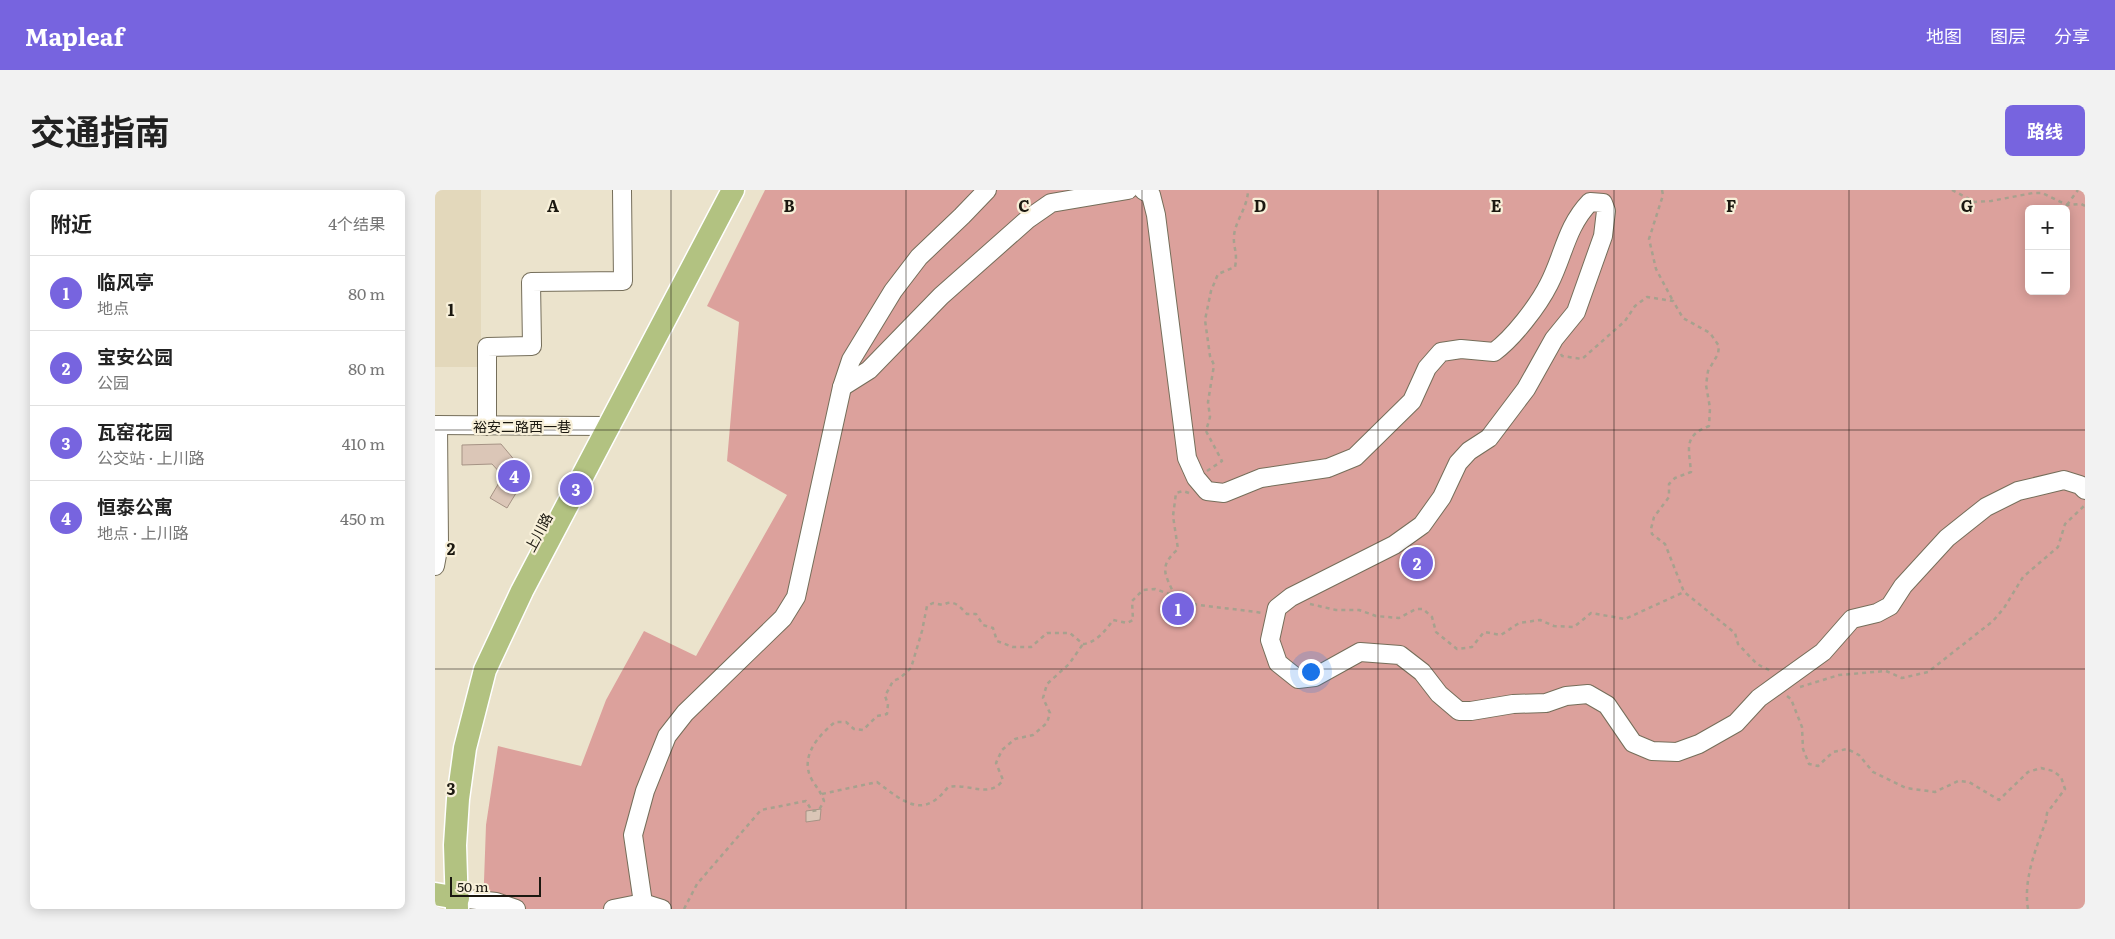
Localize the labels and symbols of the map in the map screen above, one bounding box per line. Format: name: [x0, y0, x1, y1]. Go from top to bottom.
text: A: [547, 193, 559, 217]
text: B: [783, 193, 795, 217]
text: C: [1018, 193, 1030, 217]
text: D: [1254, 193, 1266, 217]
text: E: [1491, 193, 1502, 217]
text: F: [1726, 193, 1736, 217]
text: G: [1961, 193, 1973, 217]
text: 1: [448, 297, 455, 321]
street label: 裕安二路西一巷: [473, 416, 571, 436]
pin: 4: [498, 457, 530, 495]
pin: 3: [560, 470, 592, 508]
street label: 上川路: [519, 509, 557, 555]
text: 2: [447, 536, 456, 560]
pin: 2: [1401, 544, 1433, 582]
pin: 1: [1162, 590, 1194, 628]
your location: [1298, 659, 1324, 685]
text: 3: [447, 776, 456, 800]
scale bar: [450, 874, 541, 897]

